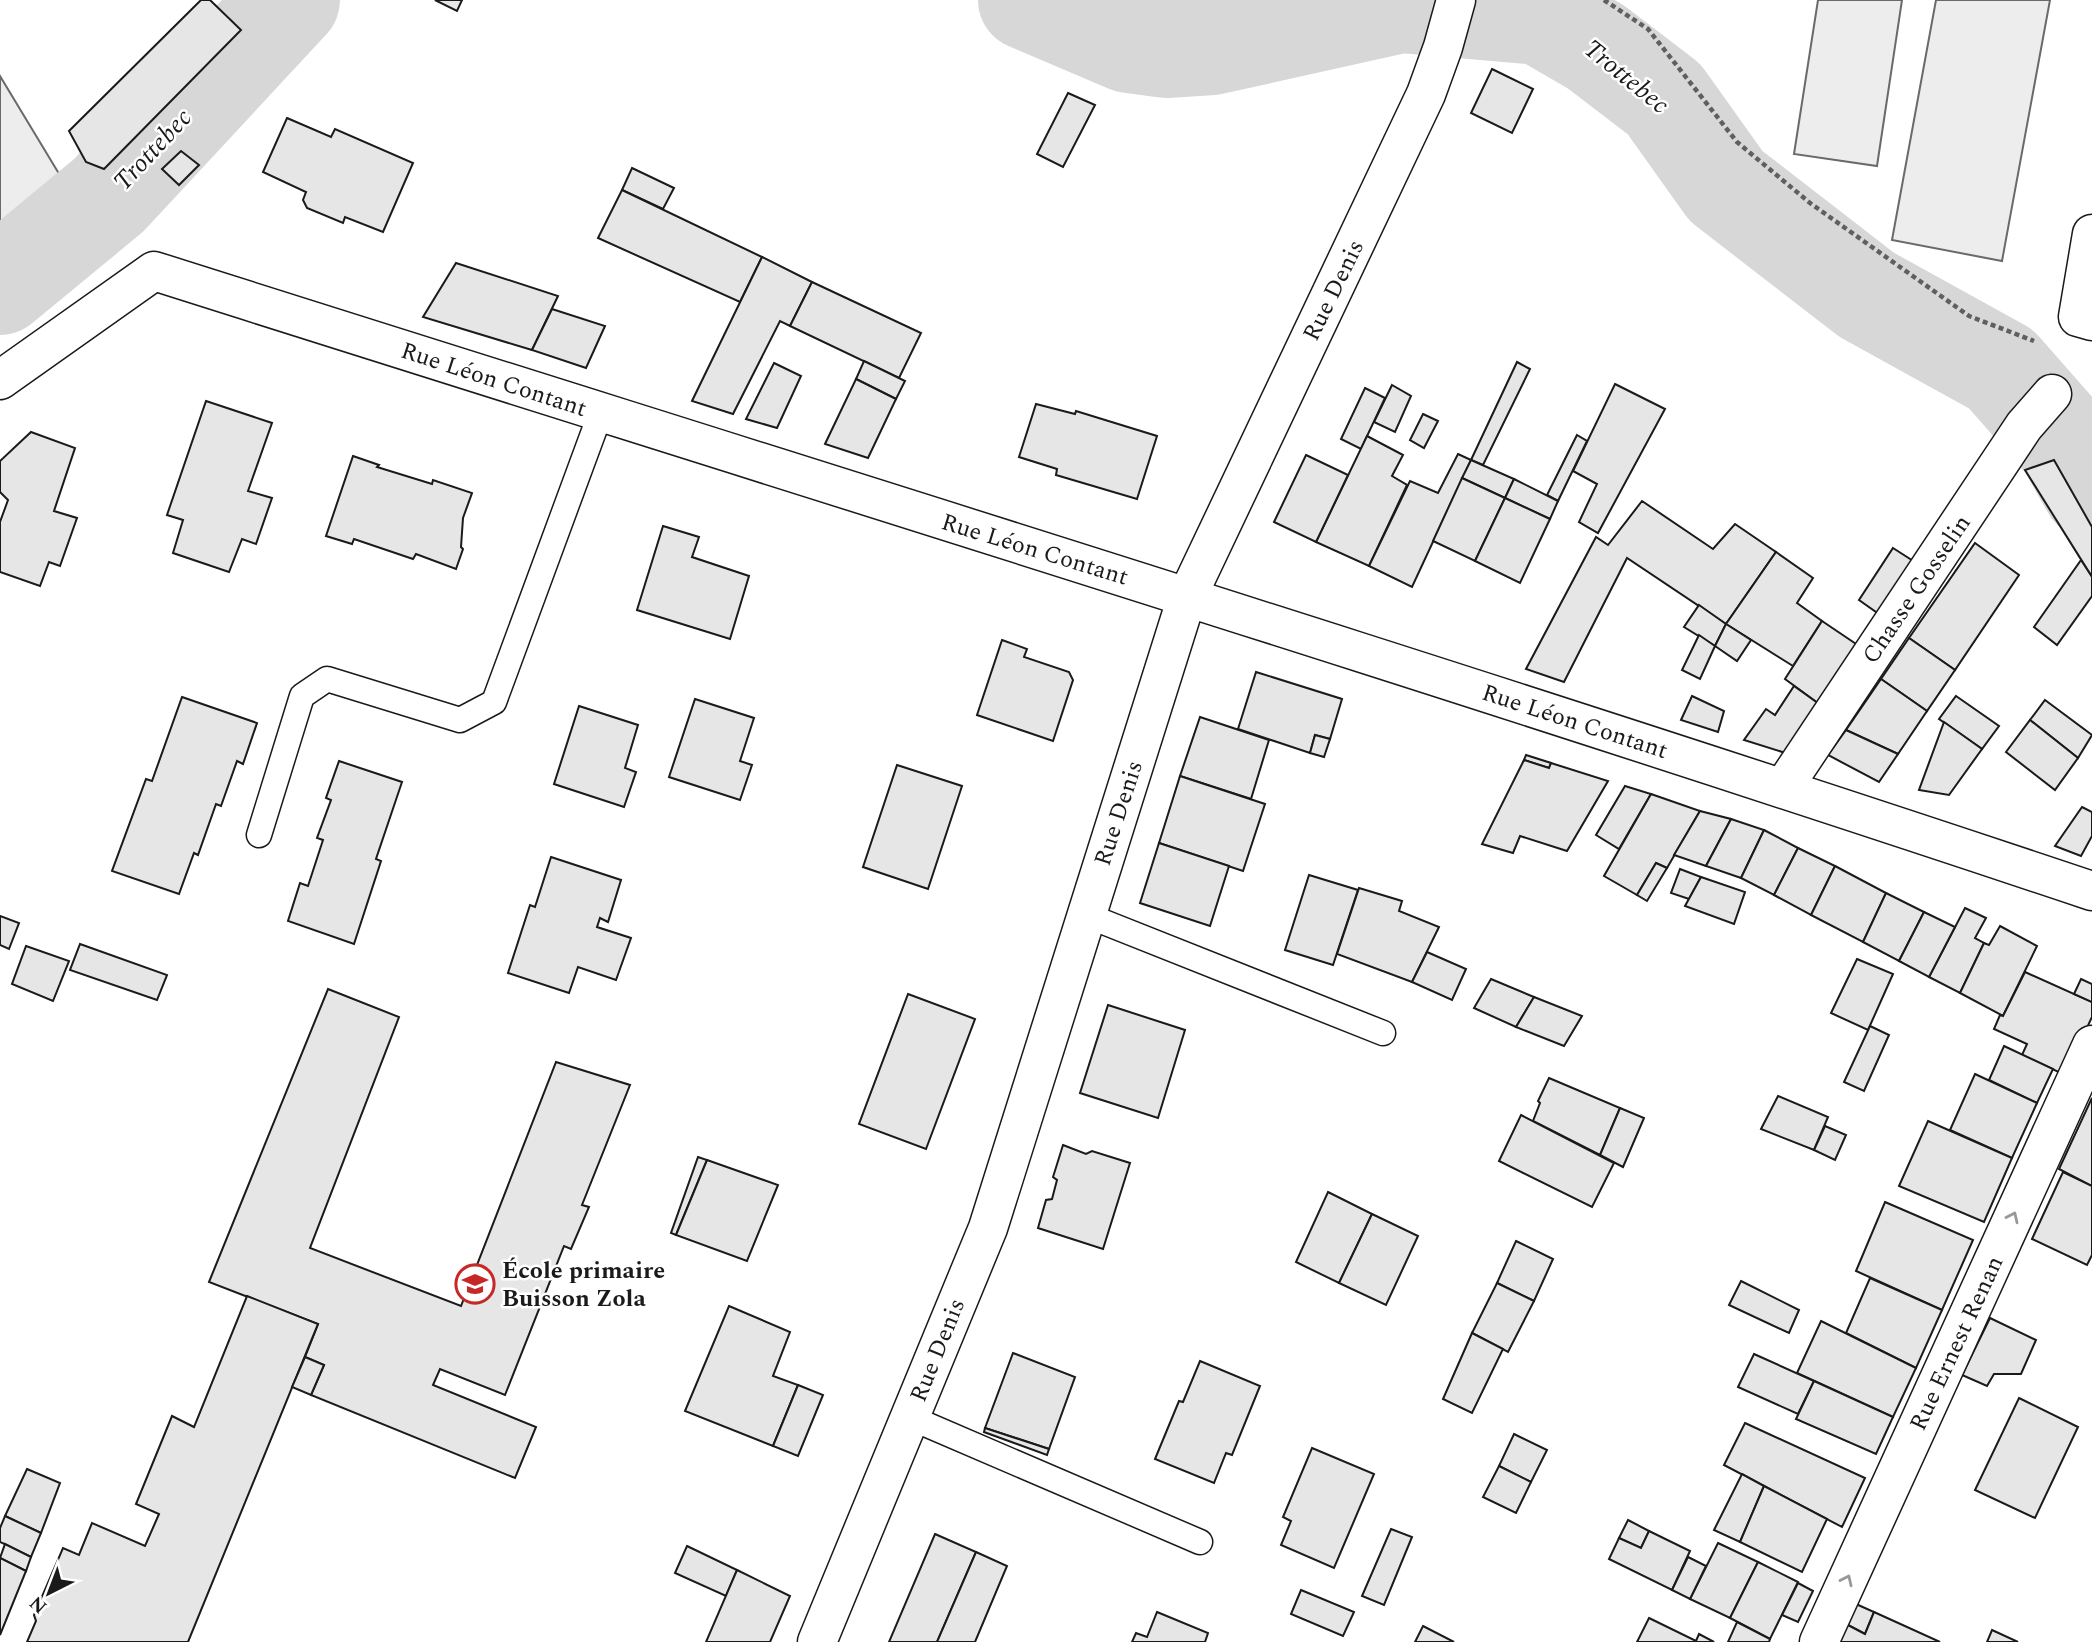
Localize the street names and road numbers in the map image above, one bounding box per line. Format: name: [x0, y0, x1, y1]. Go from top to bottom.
street label: Rue Denis: [1294, 234, 1374, 347]
street label: Rue Léon Contant: [396, 333, 591, 427]
street label: Rue Léon Contant: [937, 504, 1133, 595]
street label: Chasse Gosselin: [1853, 508, 1980, 671]
street label: Rue Léon Contant: [1477, 675, 1672, 769]
street label: Rue Denis: [1085, 756, 1153, 871]
street label: Rue Ernest Renan: [1901, 1250, 2013, 1437]
street label: Rue Denis: [901, 1293, 975, 1408]

